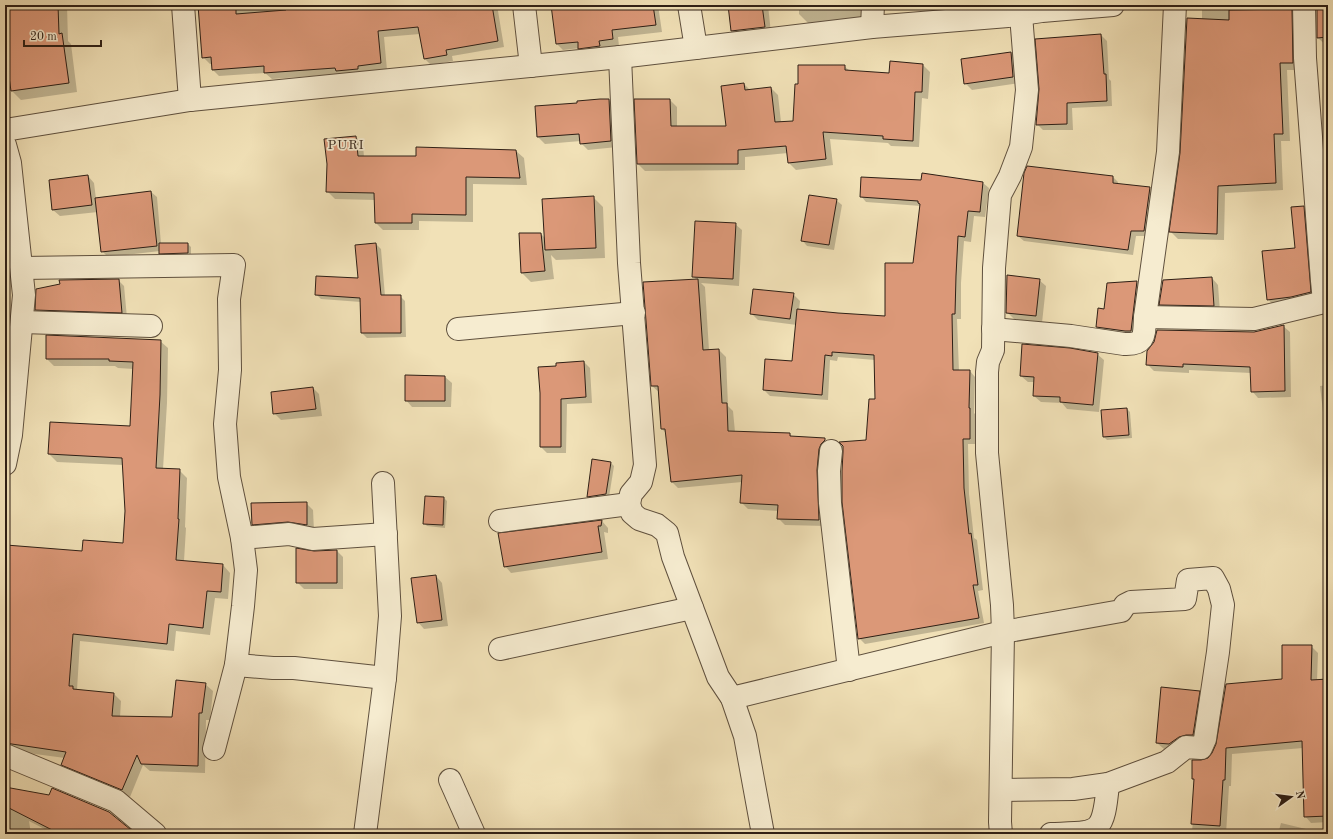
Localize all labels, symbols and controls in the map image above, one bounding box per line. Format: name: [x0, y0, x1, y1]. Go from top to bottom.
scale bar: [24, 22, 101, 48]
text: 20 m: [30, 31, 57, 43]
district label: PURI: [327, 139, 365, 152]
north arrow: [1271, 777, 1311, 817]
text: N: [1293, 790, 1306, 801]

